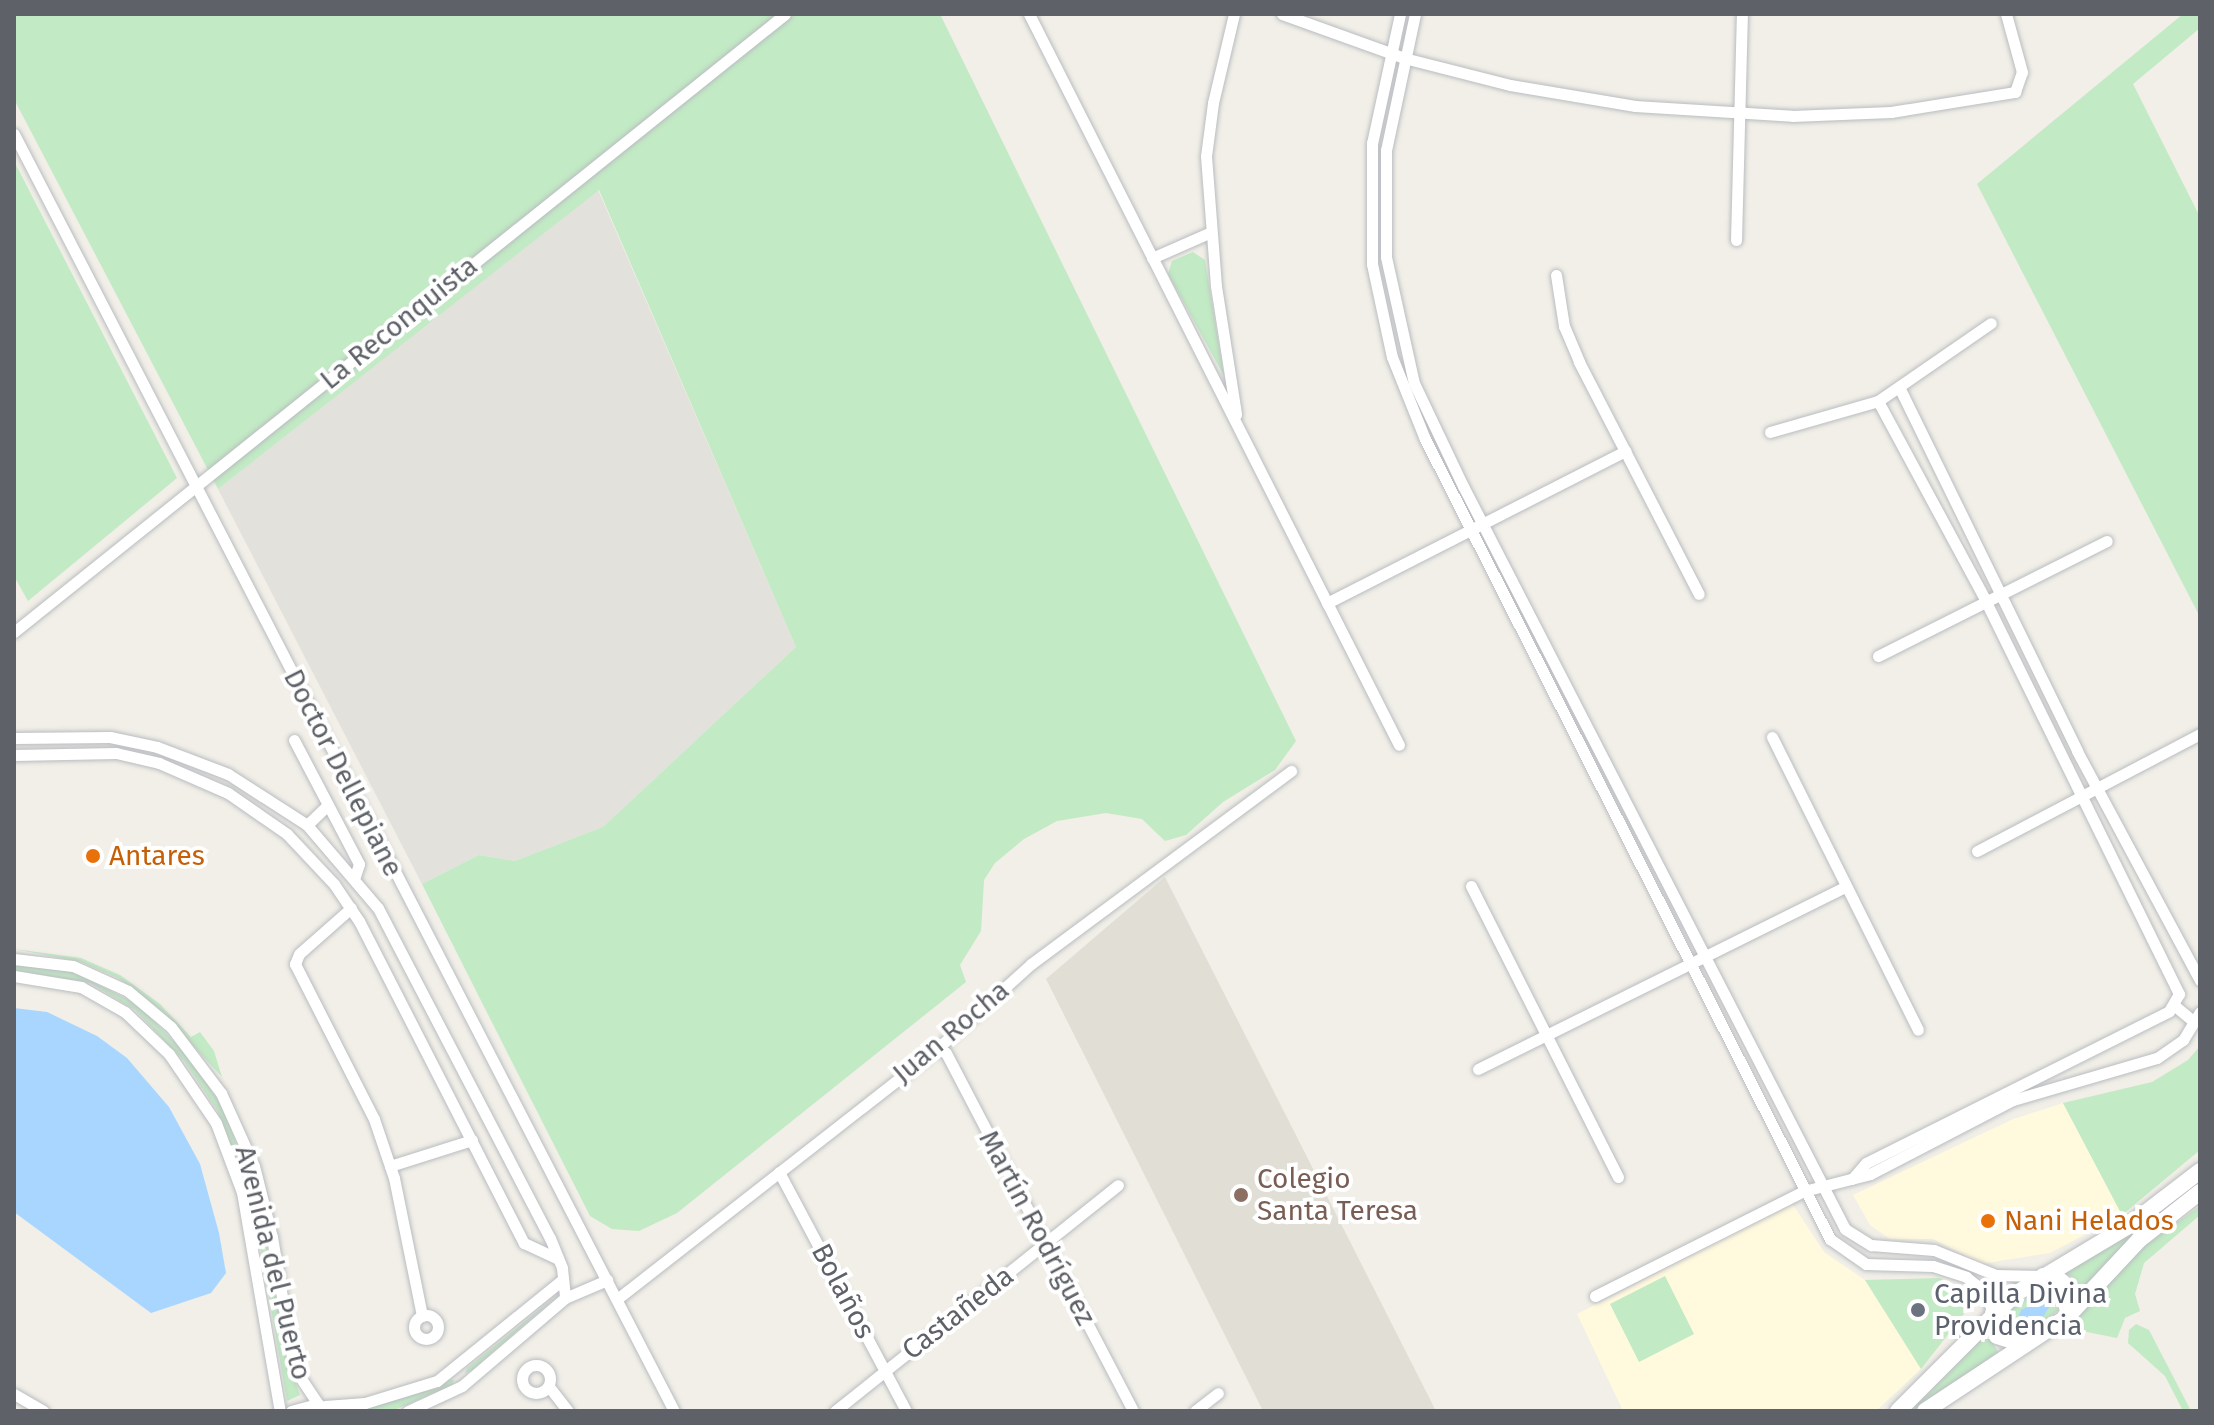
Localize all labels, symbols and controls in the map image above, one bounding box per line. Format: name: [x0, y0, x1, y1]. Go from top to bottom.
street label: La Reconquista: [313, 249, 485, 397]
street label: Doctor Dellepiane: [276, 664, 410, 882]
place label: Antares: [109, 839, 205, 873]
marker: Antares: [84, 847, 102, 865]
street label: Juan Rocha: [886, 974, 1016, 1090]
street label: Martín Rodríguez: [971, 1125, 1103, 1331]
street label: Avenida del Puerto: [228, 1142, 318, 1384]
place label: Colegio Santa Teresa: [1257, 1162, 1418, 1228]
marker: Colegio Santa Teresa: [1232, 1186, 1250, 1204]
place label: Nani Helados: [2004, 1204, 2174, 1238]
marker: Nani Helados: [1979, 1212, 1997, 1230]
street label: Bolaños: [804, 1238, 882, 1344]
street label: Castañeda: [896, 1259, 1020, 1367]
place label: Capilla Divina Providencia: [1934, 1277, 2107, 1343]
marker: Capilla Divina Providencia: [1909, 1301, 1927, 1319]

